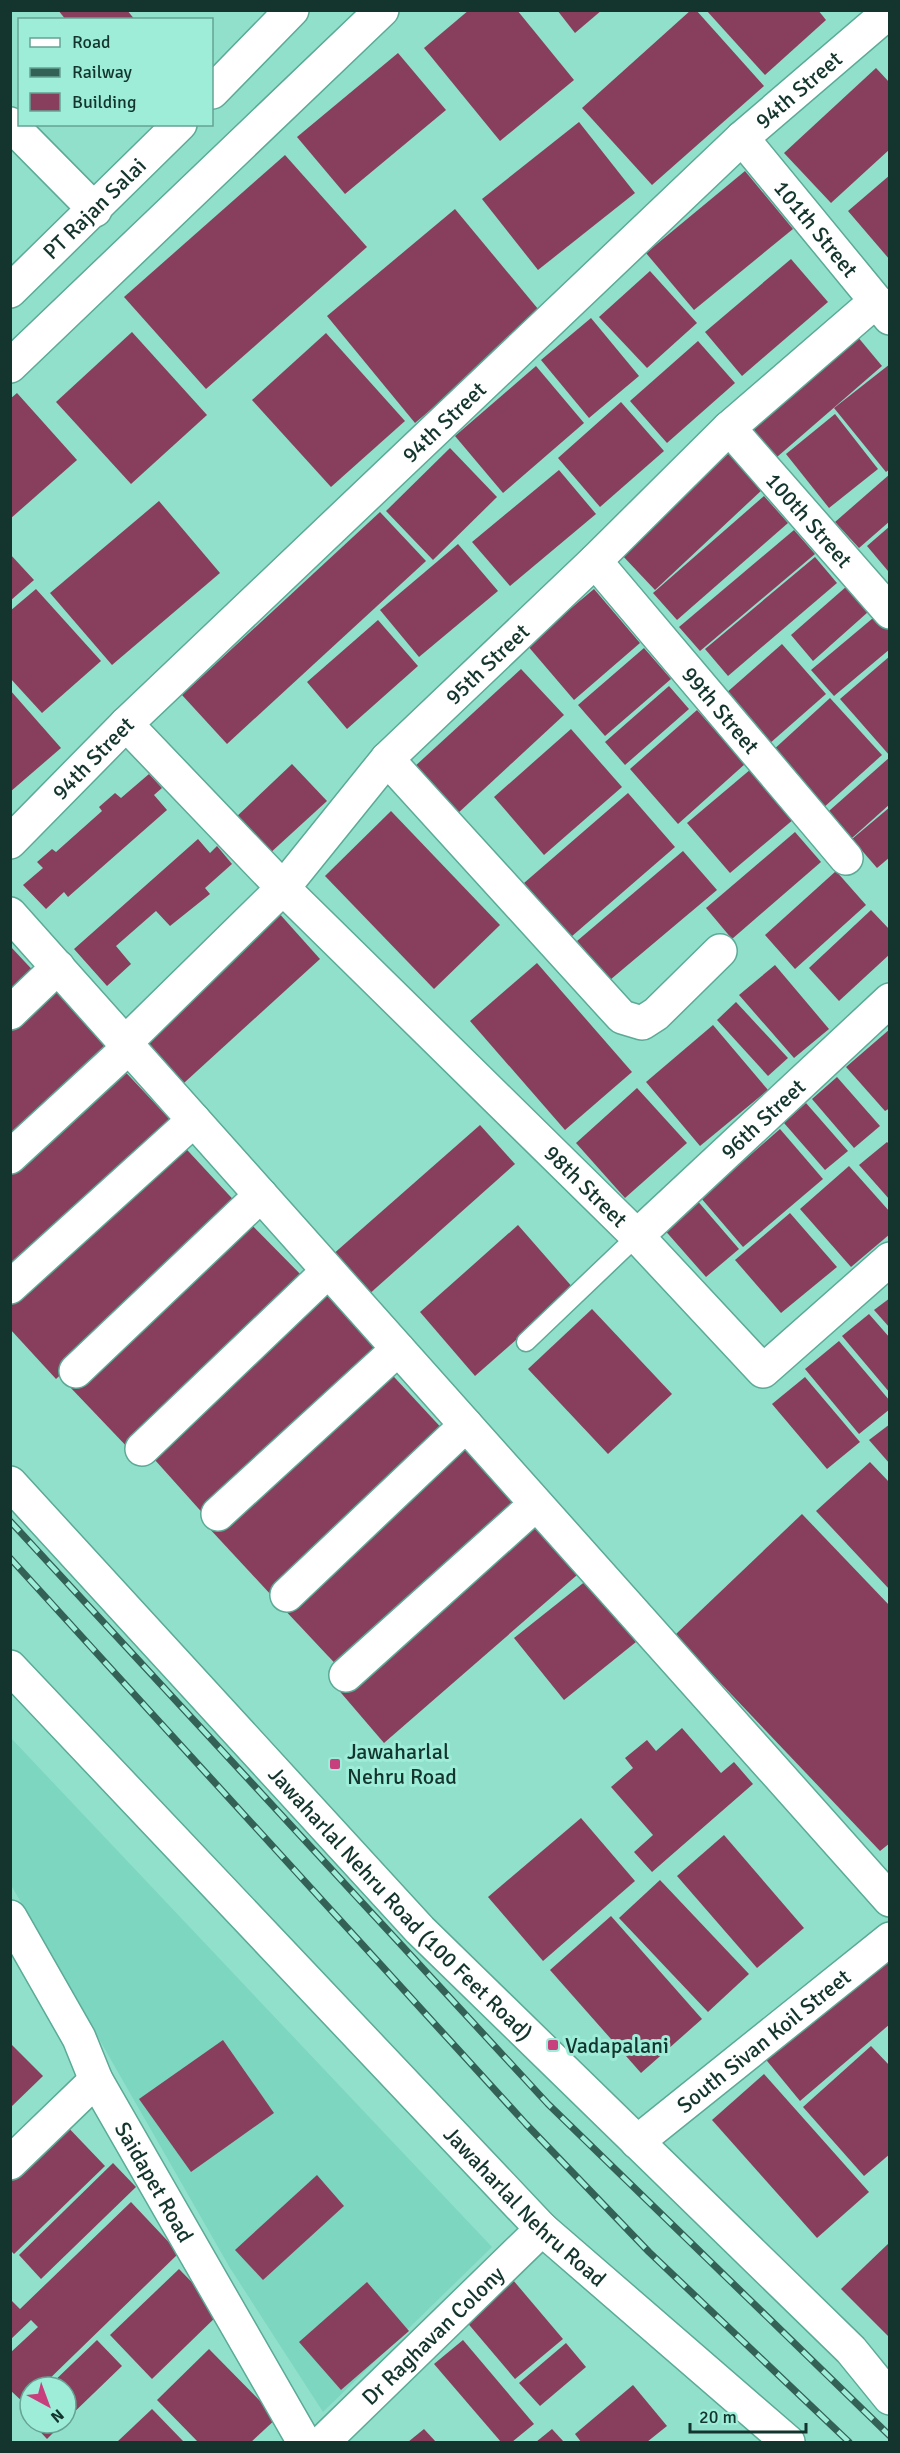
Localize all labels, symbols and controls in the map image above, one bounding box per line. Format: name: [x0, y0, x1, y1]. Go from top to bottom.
legend: [18, 18, 213, 126]
text: Road: [72, 31, 111, 53]
street label: 94th Street: [750, 45, 848, 135]
text: Railway: [72, 61, 133, 83]
text: Building: [72, 91, 136, 113]
street label: PT Rajan Salai: [37, 152, 152, 265]
street label: 101th Street: [768, 175, 864, 283]
street label: 94th Street: [396, 376, 492, 468]
street label: 100th Street: [760, 467, 858, 573]
street label: 95th Street: [440, 618, 535, 710]
street label: 99th Street: [676, 661, 765, 760]
street label: 94th Street: [46, 711, 140, 805]
street label: 96th Street: [715, 1073, 811, 1165]
street label: 98th Street: [539, 1140, 633, 1233]
place label: Jawaharlal Nehru Road: [347, 1738, 457, 1790]
marker: Jawaharlal Nehru Road: [328, 1757, 342, 1771]
street label: Jawaharlal Nehru Road (100 Feet Road): [263, 1761, 538, 2046]
street label: South Sivan Koil Street: [671, 1963, 856, 2119]
place label: Vadapalani: [565, 2032, 669, 2059]
marker: Vadapalani: [546, 2038, 560, 2052]
street label: Saidapet Road: [109, 2117, 199, 2247]
street label: Jawaharlal Nehru Road: [438, 2121, 612, 2292]
street label: Dr Raghavan Colony: [356, 2260, 510, 2411]
north arrow: [18, 2375, 78, 2435]
scale bar: [690, 2396, 806, 2434]
text: N: [46, 2404, 68, 2427]
text: 20 m: [699, 2406, 737, 2428]

